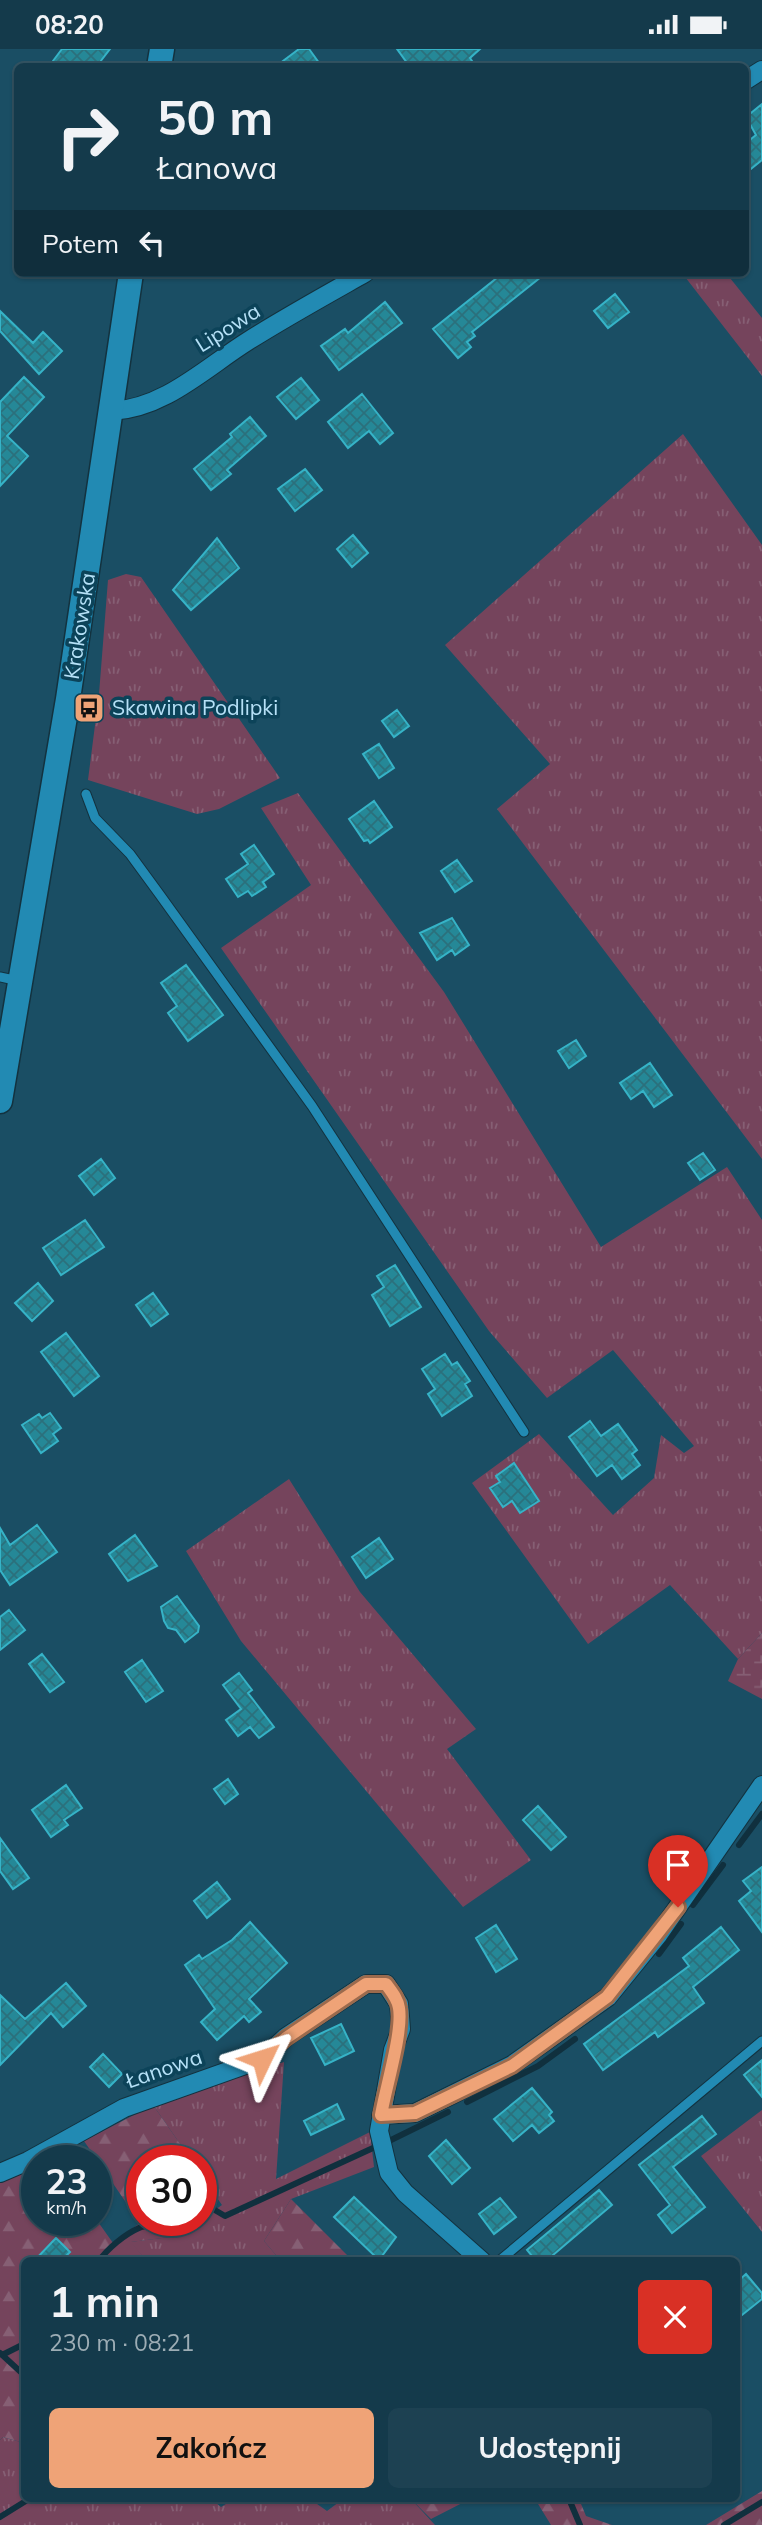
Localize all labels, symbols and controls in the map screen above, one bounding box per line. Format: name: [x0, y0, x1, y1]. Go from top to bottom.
text: 08:20: [35, 8, 104, 41]
text: 50 m: [157, 86, 273, 147]
icon: right: [42, 91, 133, 182]
text: Łanowa: [157, 147, 277, 187]
icon: left: [133, 224, 171, 262]
text: Potem: [42, 227, 119, 260]
street label: Lipowa: [190, 297, 265, 357]
street label: Krakowska: [58, 571, 100, 681]
bus stop icon: Skawina Podlipki: [72, 691, 106, 725]
place label: Skawina Podlipki: [112, 694, 278, 720]
pin: [648, 1835, 708, 1907]
icon: arrive: [659, 1846, 697, 1884]
position arrow: [225, 2022, 299, 2096]
street label: Łanowa: [121, 2043, 205, 2094]
speed limit sign: 30: [126, 2145, 217, 2236]
text: 23: [45, 2159, 88, 2203]
text: km/h: [46, 2196, 87, 2219]
text: 1 min: [49, 2275, 160, 2328]
button: close: [638, 2280, 712, 2354]
text: 230 m · 08:21: [49, 2328, 194, 2357]
button: Zakończ: [49, 2408, 374, 2488]
button: Udostępnij: [388, 2408, 712, 2488]

